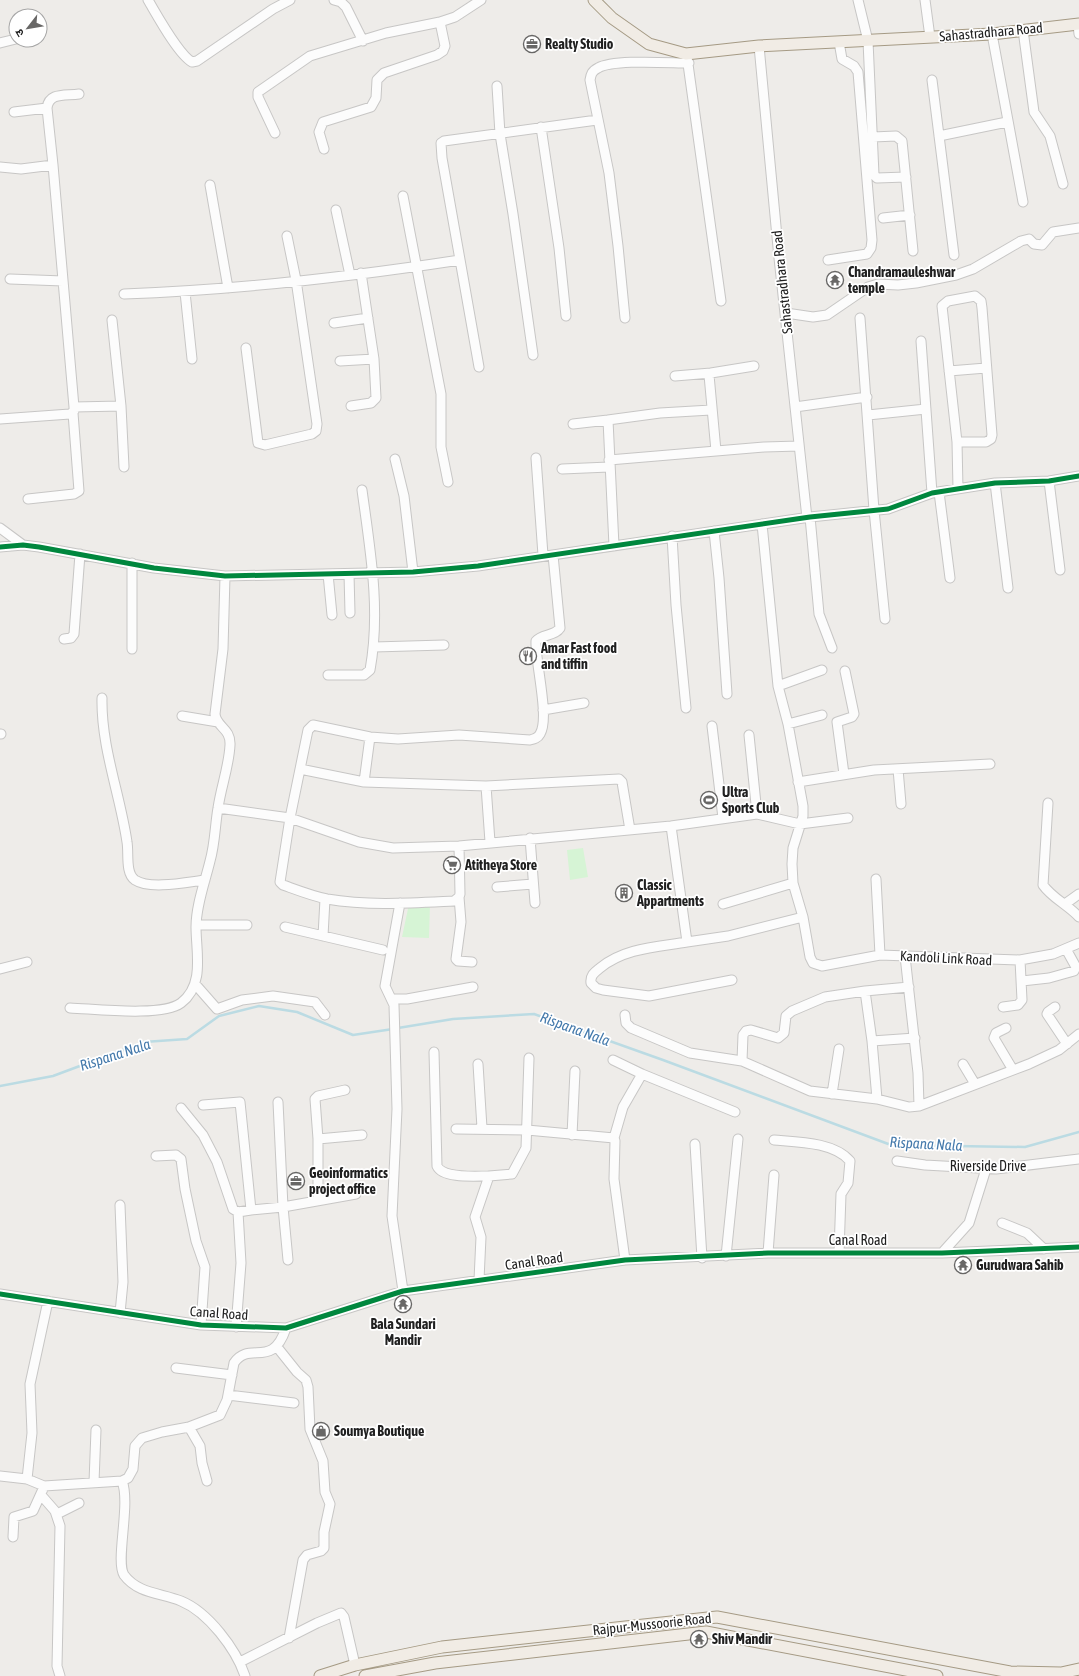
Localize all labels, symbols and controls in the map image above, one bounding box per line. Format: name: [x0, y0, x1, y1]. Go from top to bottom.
north arrow: [8, 8, 48, 48]
street label: Sahastradhara Road: [939, 19, 1043, 45]
text: उ: [12, 27, 26, 39]
office icon: Realty Studio: [522, 34, 542, 54]
place label: Realty Studio: [545, 36, 614, 52]
street label: Sahastradhara Road: [769, 229, 795, 335]
place label: Chandramauleshwar temple: [847, 264, 956, 296]
temple icon: Chandramauleshwar temple: [825, 270, 845, 290]
place label: Amar Fast food and tiffin: [540, 640, 617, 672]
restaurant icon: Amar Fast food and tiffin: [518, 646, 538, 666]
place label: Ultra Sports Club: [722, 784, 780, 816]
sports icon: Ultra Sports Club: [699, 790, 719, 810]
supermarket icon: Atitheya Store: [442, 855, 462, 875]
place label: Atitheya Store: [464, 857, 537, 873]
place label: Classic Appartments: [636, 877, 704, 909]
building icon: Classic Appartments: [614, 883, 634, 903]
street label: Kandoli Link Road: [900, 948, 992, 968]
water label: Rispana Nala: [538, 1008, 612, 1049]
water label: Rispana Nala: [77, 1035, 152, 1074]
water label: Rispana Nala: [889, 1133, 963, 1154]
street label: Riverside Drive: [950, 1158, 1026, 1174]
place label: Geoinformatics project office: [309, 1165, 388, 1197]
office icon: Geoinformatics project office: [286, 1171, 306, 1191]
street label: Canal Road: [829, 1232, 887, 1248]
street label: Canal Road: [504, 1249, 564, 1273]
temple icon: Gurudwara Sahib: [953, 1255, 973, 1275]
place label: Gurudwara Sahib: [976, 1257, 1064, 1273]
temple icon: Bala Sundari Mandir: [393, 1294, 413, 1314]
street label: Canal Road: [189, 1303, 249, 1323]
place label: Bala Sundari Mandir: [370, 1316, 436, 1348]
shop icon: Soumya Boutique: [311, 1421, 331, 1441]
place label: Soumya Boutique: [334, 1423, 424, 1439]
street label: Rajpur-Mussoorie Road: [592, 1610, 712, 1638]
temple icon: Shiv Mandir: [689, 1629, 709, 1649]
place label: Shiv Mandir: [712, 1631, 773, 1647]

